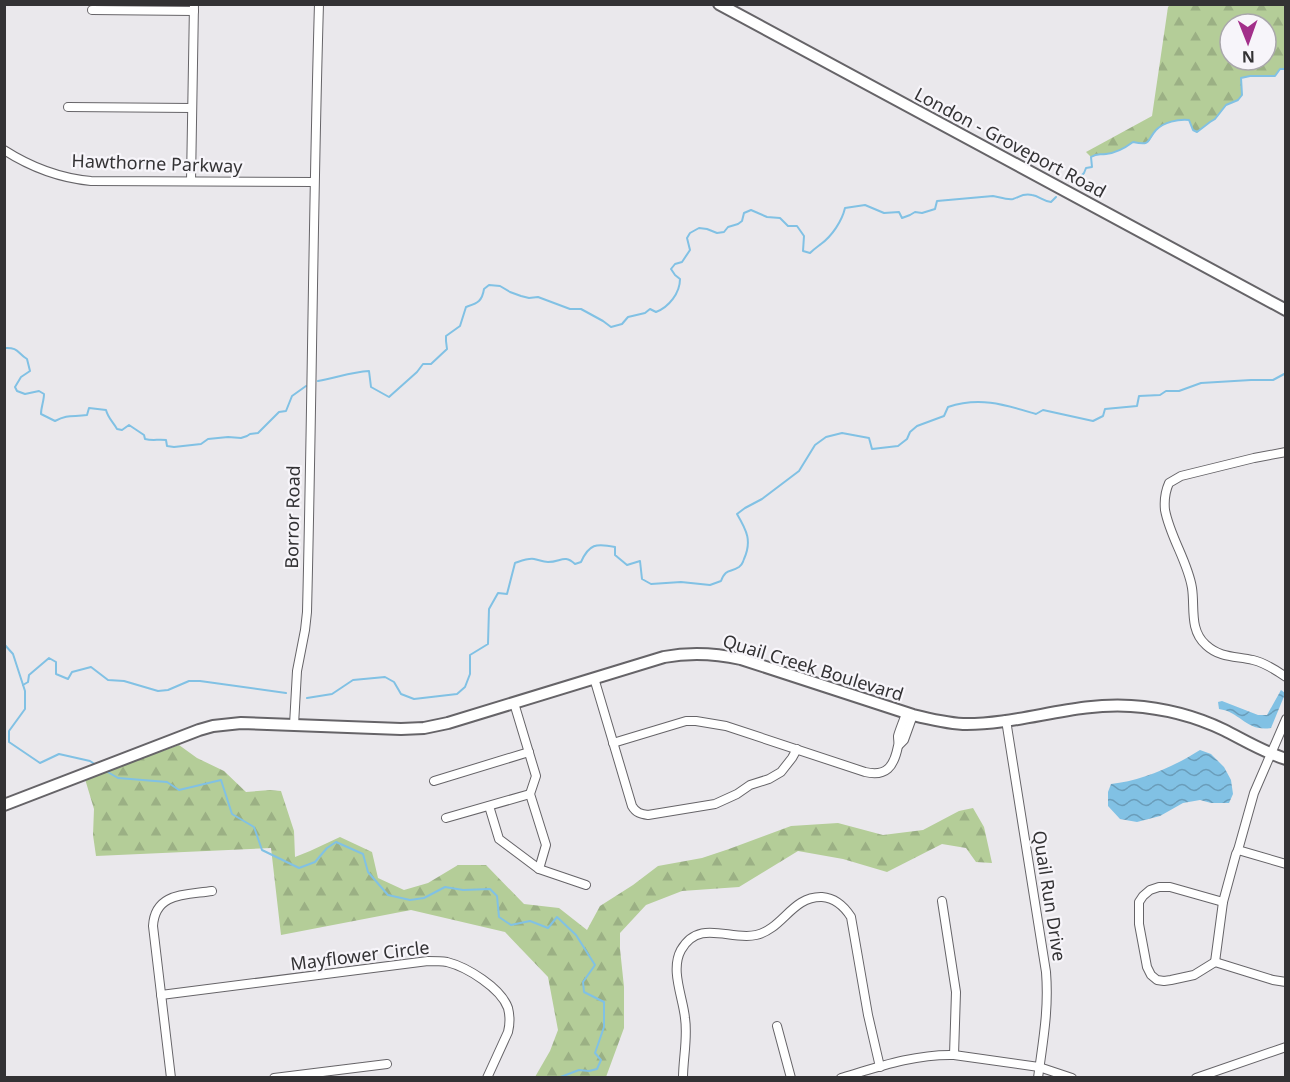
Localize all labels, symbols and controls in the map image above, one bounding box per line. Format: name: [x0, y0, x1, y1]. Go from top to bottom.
north arrow: [1218, 12, 1278, 72]
text: N: [1242, 46, 1255, 68]
street label: London - Groveport Road: [911, 81, 1110, 203]
street label: Hawthorne Parkway: [71, 148, 244, 178]
street label: Borror Road: [279, 465, 305, 569]
street label: Quail Creek Boulevard: [720, 628, 907, 706]
street label: Quail Run Drive: [1028, 829, 1072, 963]
street label: Mayflower Circle: [289, 935, 431, 975]

